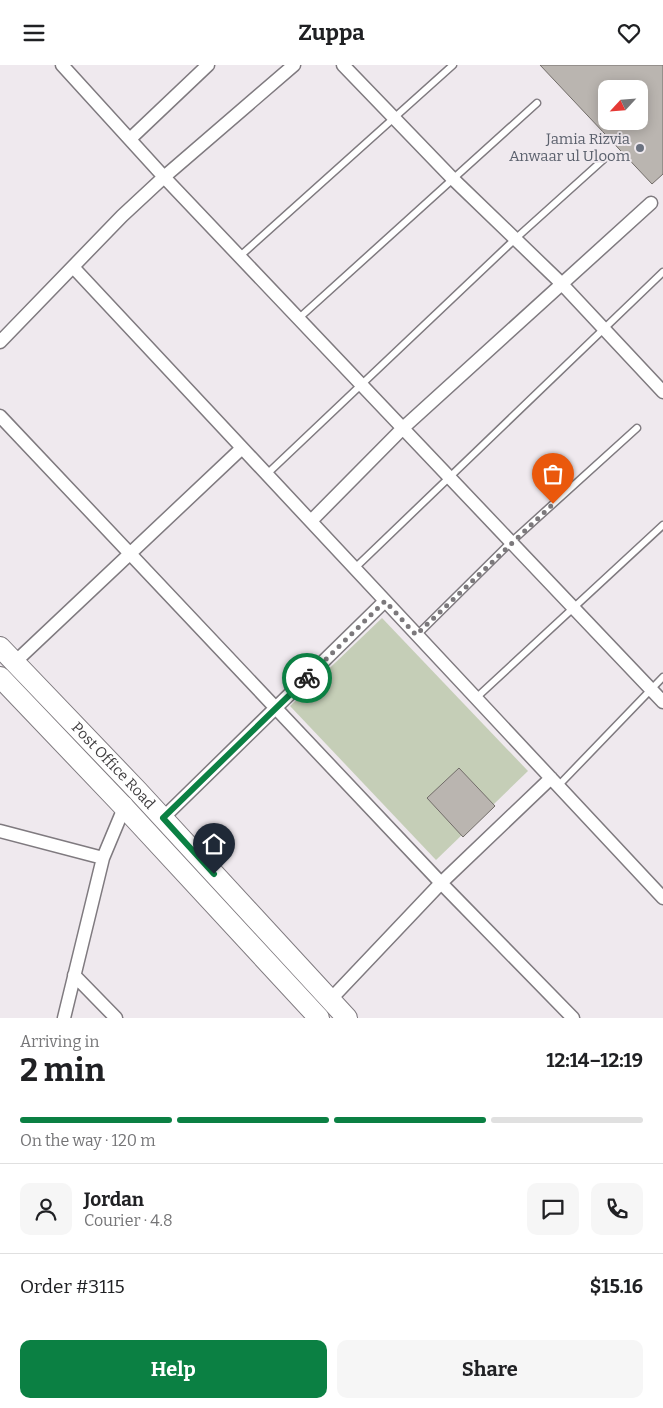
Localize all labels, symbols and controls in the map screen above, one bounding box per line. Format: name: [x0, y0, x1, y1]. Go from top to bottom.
icon: menu: [20, 19, 48, 47]
text: Zuppa: [298, 19, 365, 46]
icon: heart: [615, 19, 643, 47]
north arrow: [598, 80, 648, 130]
map controls: [598, 80, 648, 130]
place label: Jamia Rizvia Anwaar ul Uloom: [509, 130, 631, 165]
marker: Jamia Rizvia Anwaar ul Uloom: [634, 142, 646, 154]
pin: [532, 453, 574, 504]
icon: bag: [539, 460, 567, 488]
courier: [282, 653, 332, 703]
icon: bike: [293, 664, 321, 692]
street label: Post Office Road: [68, 718, 159, 813]
pin: [193, 823, 235, 874]
icon: home: [200, 830, 228, 858]
text: Arriving in: [20, 1032, 99, 1051]
text: 12:14–12:19: [546, 1049, 643, 1072]
text: 2 min: [20, 1051, 105, 1089]
text: On the way · 120 m: [20, 1131, 155, 1150]
button: person: [20, 1183, 72, 1235]
button: chat: [527, 1183, 579, 1235]
button: phone: [591, 1183, 643, 1235]
text: Jordan: [84, 1188, 144, 1211]
text: Courier · 4.8: [84, 1211, 173, 1230]
text: Order #3115: [20, 1275, 125, 1298]
text: $15.16: [590, 1275, 643, 1298]
button: Help: [20, 1340, 327, 1398]
button: Share: [337, 1340, 643, 1398]

